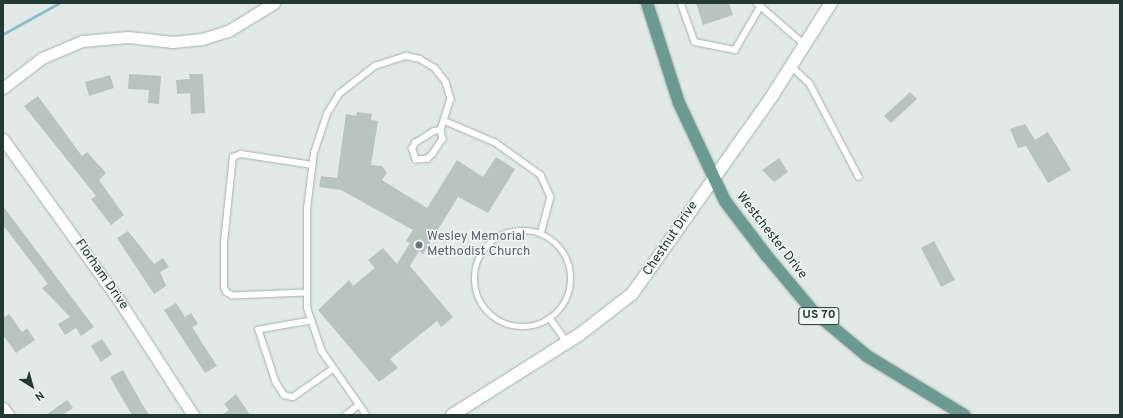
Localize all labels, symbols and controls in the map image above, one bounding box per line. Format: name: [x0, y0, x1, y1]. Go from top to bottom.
street label: Westchester Drive: [732, 189, 810, 283]
street label: Chestnut Drive: [640, 199, 702, 279]
place label: Wesley Memorial Methodist Church: [427, 230, 530, 261]
street label: Florham Drive: [71, 237, 131, 313]
marker: Wesley Memorial Methodist Church: [414, 240, 424, 250]
road number: US 70: [798, 306, 840, 326]
north arrow: [12, 366, 52, 406]
text: N: [32, 388, 47, 404]

